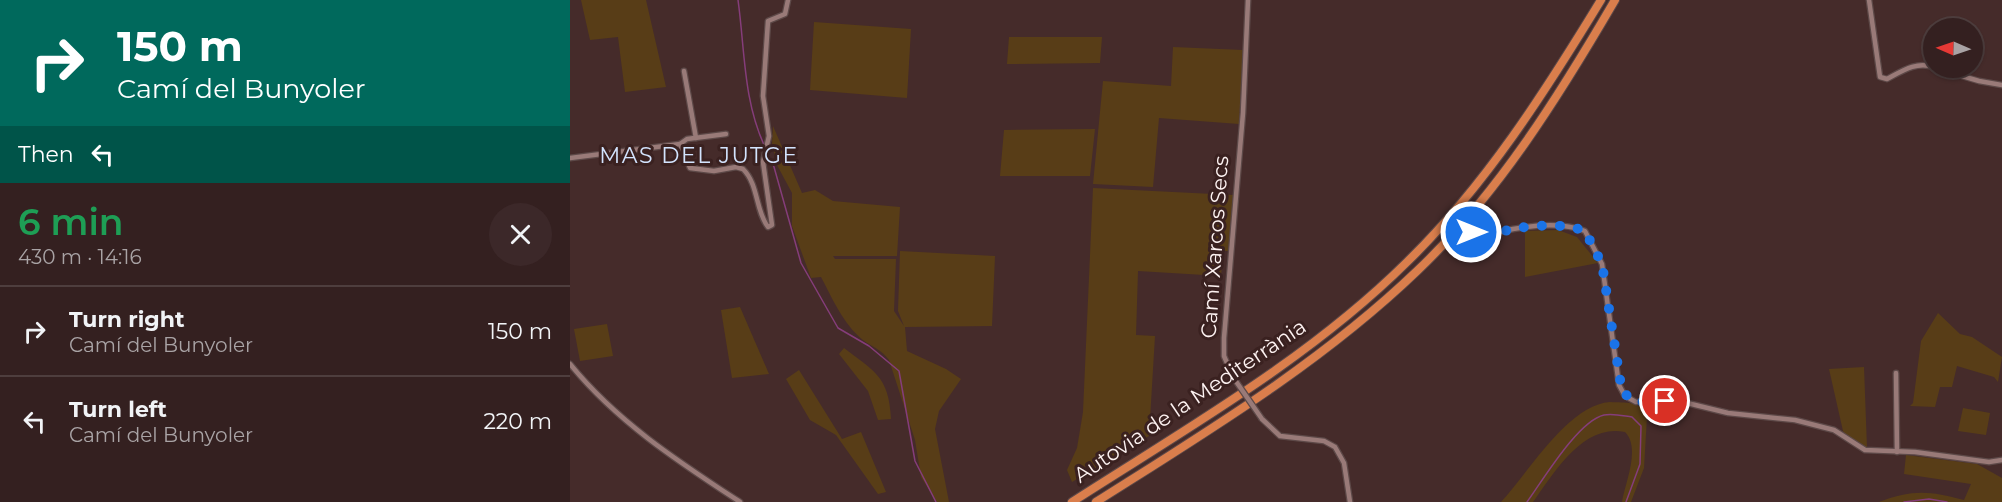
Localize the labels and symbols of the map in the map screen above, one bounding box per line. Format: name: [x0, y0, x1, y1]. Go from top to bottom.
north arrow: [1923, 18, 1983, 78]
district label: MAS DEL JUTGE: [599, 142, 799, 169]
street label: Camí Xarcos Secs: [1196, 155, 1233, 339]
position arrow: [1439, 200, 1503, 264]
street label: Autovia de la Mediterrània: [1069, 313, 1311, 488]
pin: [1639, 375, 1690, 426]

